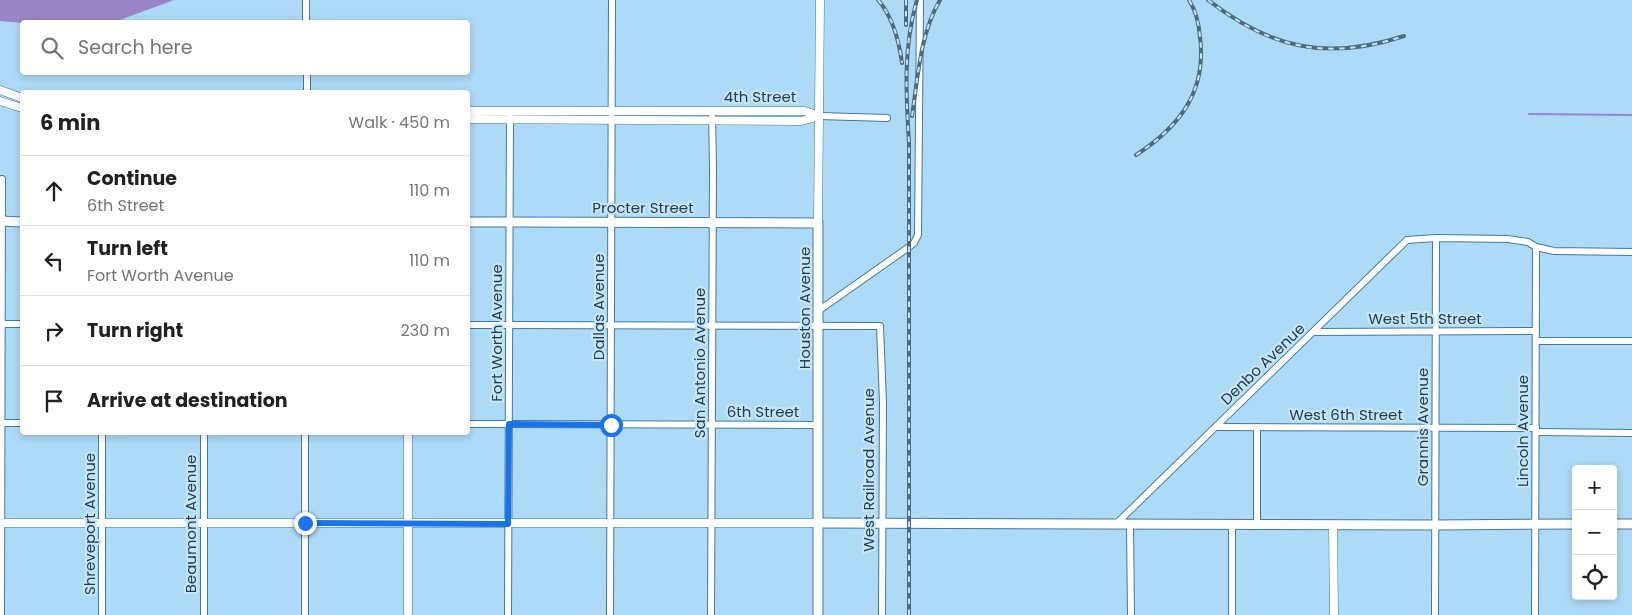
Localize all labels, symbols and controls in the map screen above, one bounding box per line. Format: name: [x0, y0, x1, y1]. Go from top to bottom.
search box: [20, 20, 470, 75]
icon: search: [38, 34, 66, 62]
text: Search here: [78, 34, 192, 61]
street label: 4th Street: [724, 86, 796, 107]
text: 6 min: [40, 108, 100, 137]
text: Walk · 450 m: [349, 111, 450, 134]
text: Continue: [87, 165, 177, 192]
icon: ahead: [40, 177, 68, 205]
text: 110 m: [409, 179, 450, 202]
text: 6th Street: [87, 194, 164, 217]
street label: Procter Street: [592, 197, 694, 218]
text: Turn left: [87, 235, 168, 262]
icon: left: [40, 247, 68, 275]
street label: Houston Avenue: [794, 247, 815, 369]
text: 110 m: [409, 249, 450, 272]
street label: Dallas Avenue: [588, 254, 609, 360]
text: Fort Worth Avenue: [87, 264, 234, 287]
street label: Fort Worth Avenue: [486, 264, 507, 402]
street label: San Antonio Avenue: [689, 288, 710, 438]
street label: West 5th Street: [1368, 308, 1482, 329]
icon: right: [40, 317, 68, 345]
text: Turn right: [87, 317, 183, 344]
street label: Denbo Avenue: [1216, 318, 1309, 409]
text: 230 m: [401, 319, 450, 342]
street label: Grannis Avenue: [1412, 368, 1433, 486]
street label: Lincoln Avenue: [1512, 375, 1533, 487]
icon: arrive: [40, 387, 68, 415]
text: Arrive at destination: [87, 387, 288, 414]
street label: West Railroad Avenue: [858, 388, 879, 552]
street label: 6th Street: [727, 401, 799, 422]
street label: West 6th Street: [1289, 404, 1403, 425]
route start: [600, 414, 623, 437]
street label: Shreveport Avenue: [79, 453, 100, 595]
street label: Beaumont Avenue: [180, 455, 201, 593]
map controls: [1572, 465, 1617, 600]
button: +: [1572, 465, 1617, 510]
button: −: [1572, 510, 1617, 555]
route end: [294, 512, 317, 535]
button: locate: [1572, 555, 1617, 600]

